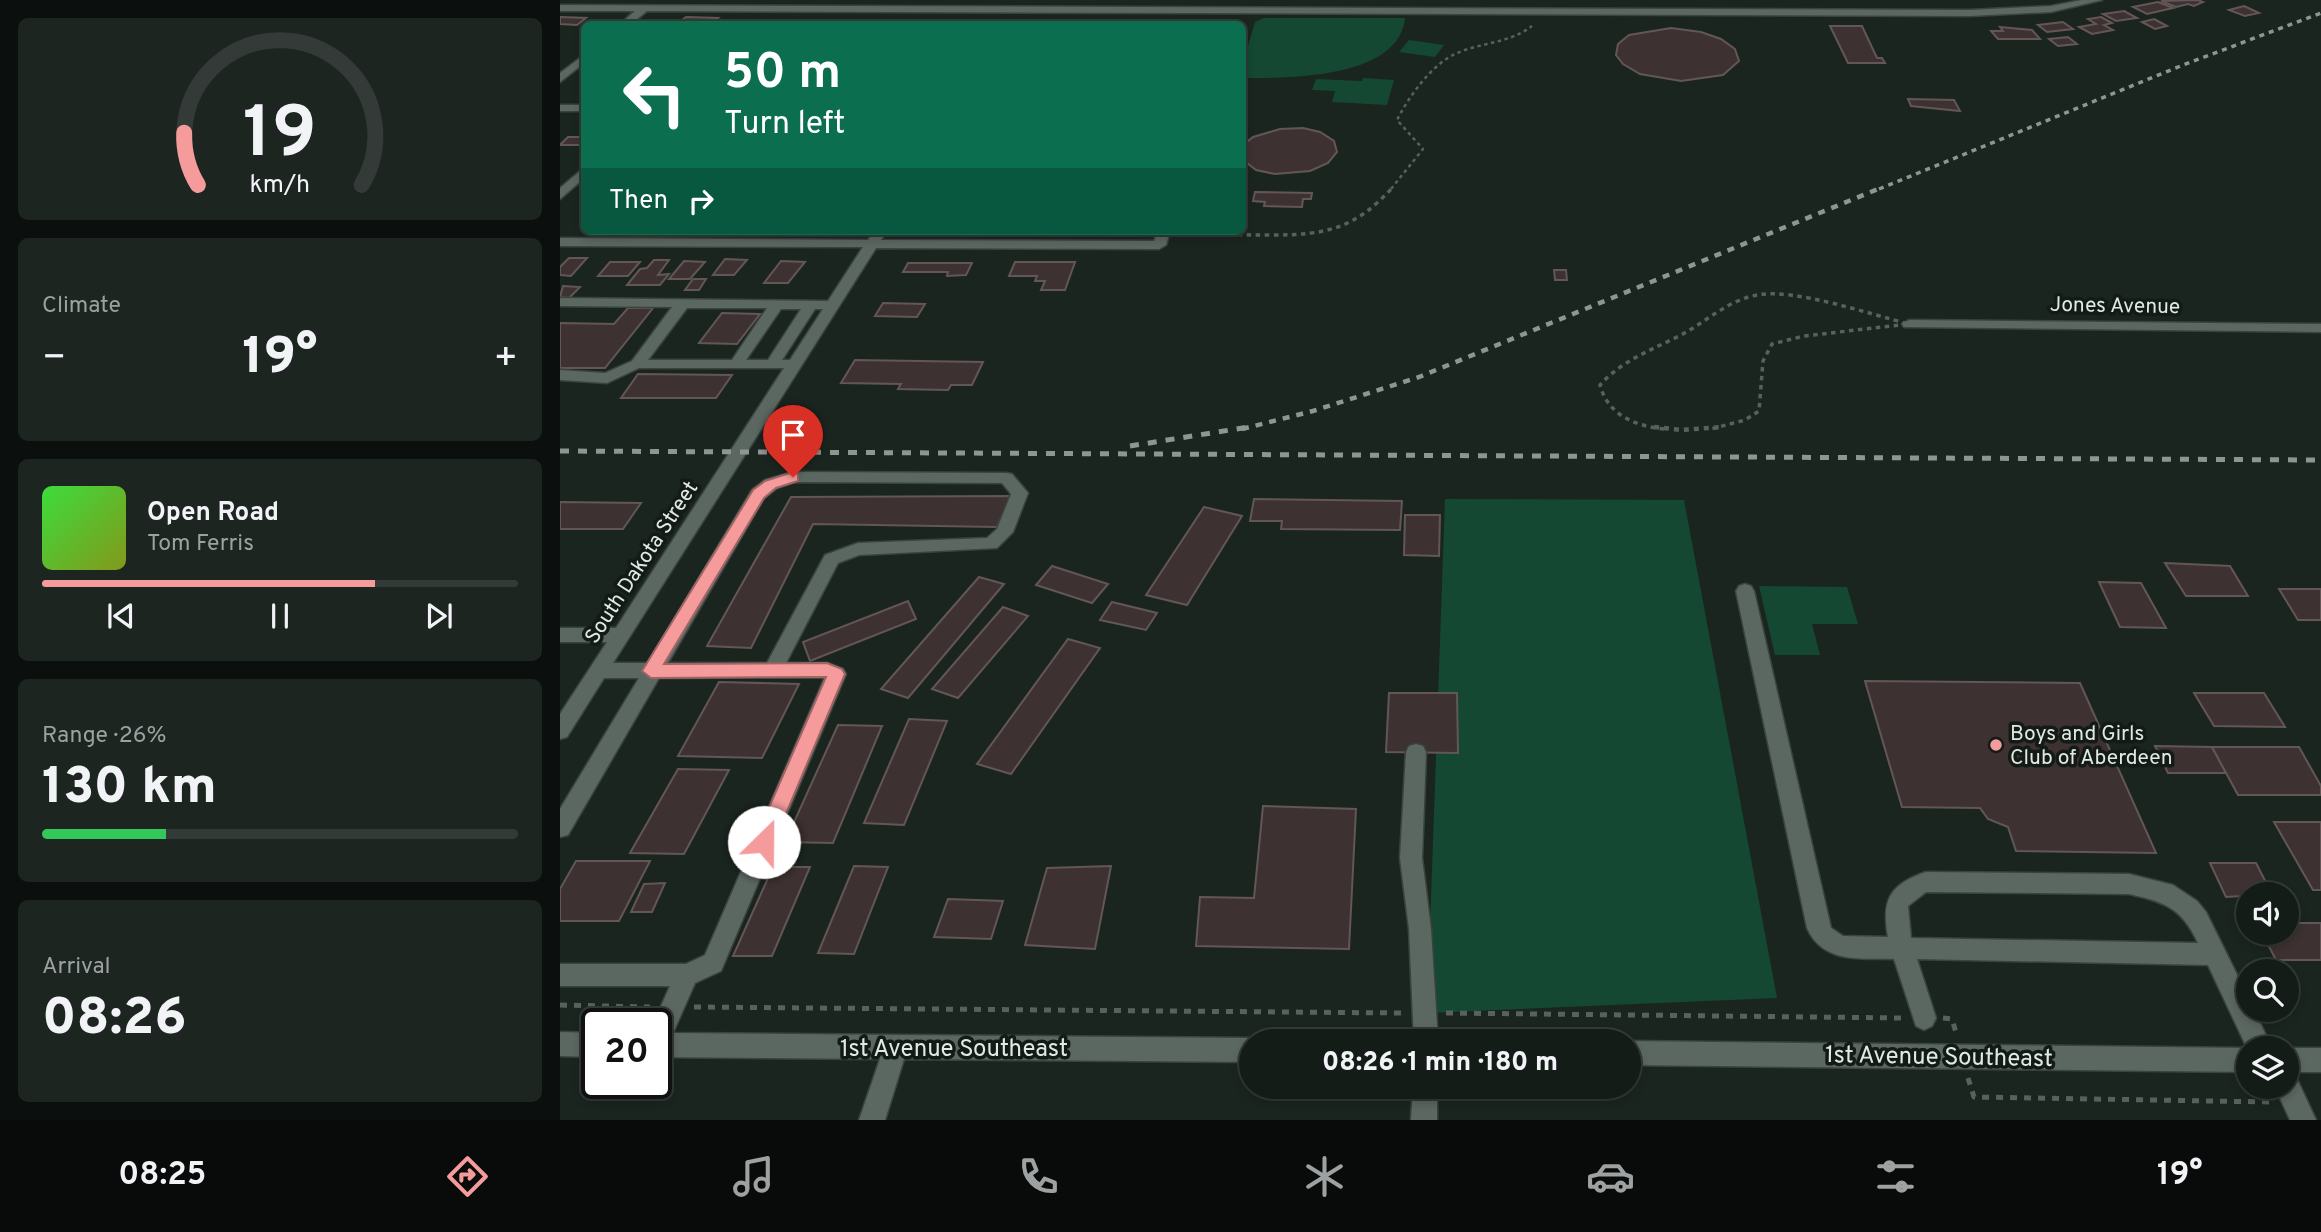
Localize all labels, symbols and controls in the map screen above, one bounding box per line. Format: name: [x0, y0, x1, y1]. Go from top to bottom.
text: 50 m: [724, 44, 841, 106]
icon: left: [609, 49, 700, 140]
text: 19: [243, 92, 317, 184]
text: Turn left: [724, 105, 845, 145]
text: km/h: [250, 170, 310, 202]
icon: right: [682, 182, 720, 220]
text: Then: [609, 185, 668, 218]
text: Climate: [42, 292, 121, 321]
street label: Jones Avenue: [2050, 292, 2180, 321]
text: 19°: [242, 326, 318, 392]
text: −: [42, 335, 67, 384]
text: +: [493, 335, 518, 384]
pin: [763, 405, 823, 477]
icon: arrive: [774, 416, 812, 454]
street label: South Dakota Street: [580, 476, 705, 649]
text: Open Road: [147, 497, 279, 530]
text: Tom Ferris: [147, 530, 254, 559]
icon: previous: [102, 597, 140, 635]
icon: pause: [261, 597, 299, 635]
icon: next: [420, 597, 458, 635]
place label: Boys and Girls Club of Aberdeen: [2010, 721, 2173, 772]
text: Range · 26%: [42, 722, 167, 751]
marker: Boys and Girls Club of Aberdeen: [1988, 737, 2004, 753]
text: 130 km: [42, 756, 217, 822]
position arrow: [727, 805, 801, 879]
map controls: [2236, 882, 2299, 1099]
button: sound: [2236, 882, 2299, 945]
text: Arrival: [42, 953, 111, 982]
button: search: [2236, 959, 2299, 1022]
text: 08:26: [42, 987, 186, 1053]
speed limit sign: 20: [581, 1008, 672, 1099]
street label: 1st Avenue Southeast: [840, 1035, 1068, 1065]
button: layers: [2236, 1036, 2299, 1099]
street label: 1st Avenue Southeast: [1825, 1041, 2053, 1075]
text: 08:26 · 1 min · 180 m: [1322, 1047, 1558, 1080]
icon: directions: [443, 1152, 492, 1201]
icon: music: [729, 1152, 778, 1201]
icon: phone: [1014, 1152, 1063, 1201]
icon: climate: [1300, 1152, 1349, 1201]
icon: car: [1586, 1152, 1635, 1201]
icon: filters: [1871, 1152, 1920, 1201]
text: 08:25: [118, 1156, 206, 1196]
text: 19°: [2157, 1156, 2203, 1196]

